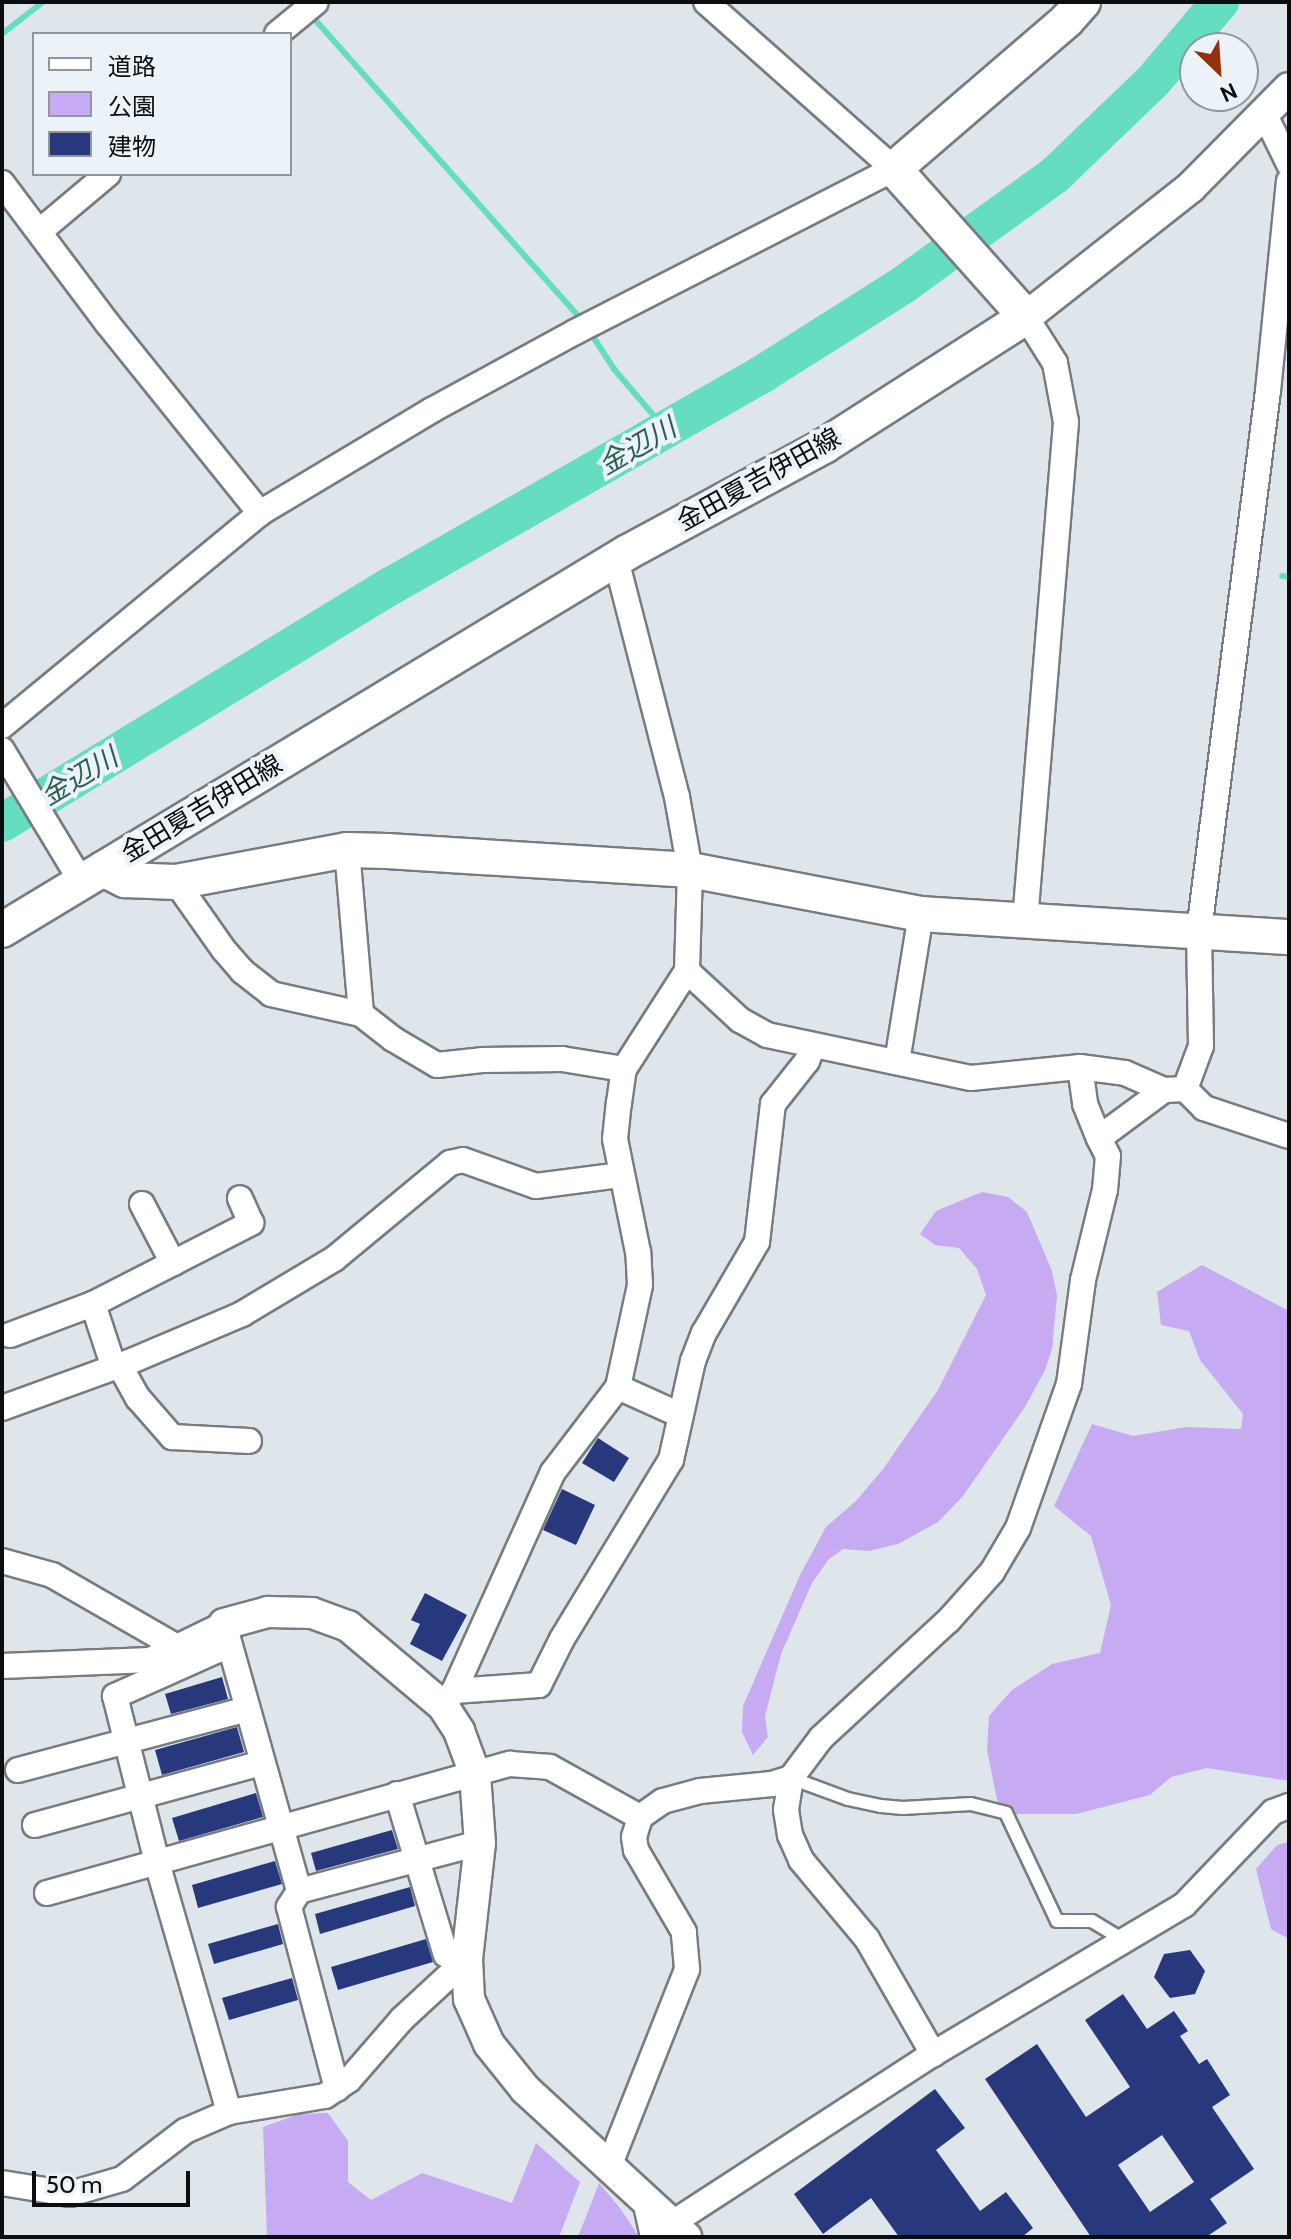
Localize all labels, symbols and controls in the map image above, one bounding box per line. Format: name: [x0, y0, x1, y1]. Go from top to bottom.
legend: [32, 32, 292, 176]
north arrow: [1179, 32, 1259, 112]
text: 道路: [108, 52, 156, 81]
text: N: [1216, 77, 1241, 108]
text: 公園: [108, 92, 156, 121]
text: 建物: [108, 132, 156, 161]
water label: 金辺川: [592, 410, 682, 482]
street label: 金田夏吉伊田線: [672, 422, 846, 538]
water label: 金辺川: [34, 740, 124, 812]
street label: 金田夏吉伊田線: [116, 749, 288, 869]
scale bar: [36, 2155, 194, 2205]
text: 50 m: [46, 2170, 102, 2199]

